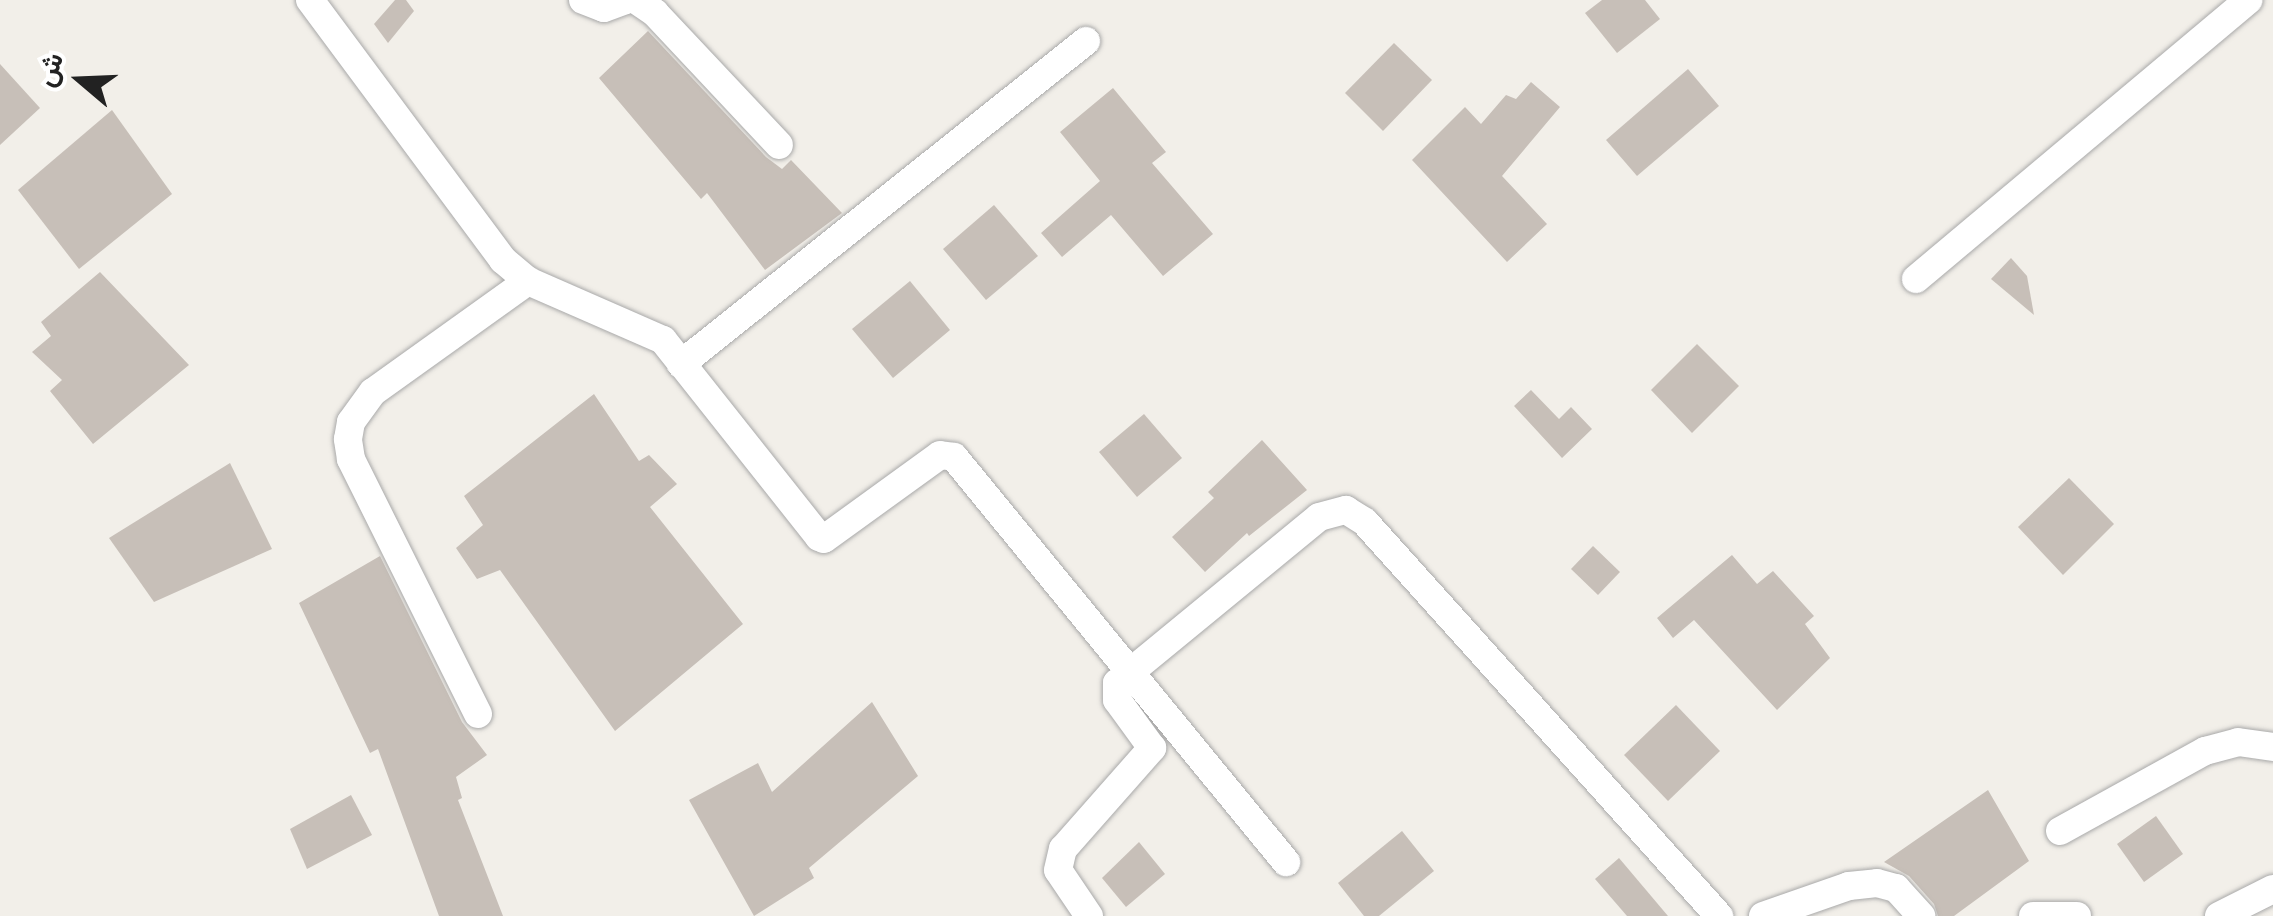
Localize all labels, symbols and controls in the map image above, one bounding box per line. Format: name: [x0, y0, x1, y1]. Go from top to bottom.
north arrow: [30, 30, 130, 130]
text: ش: [29, 48, 74, 92]

